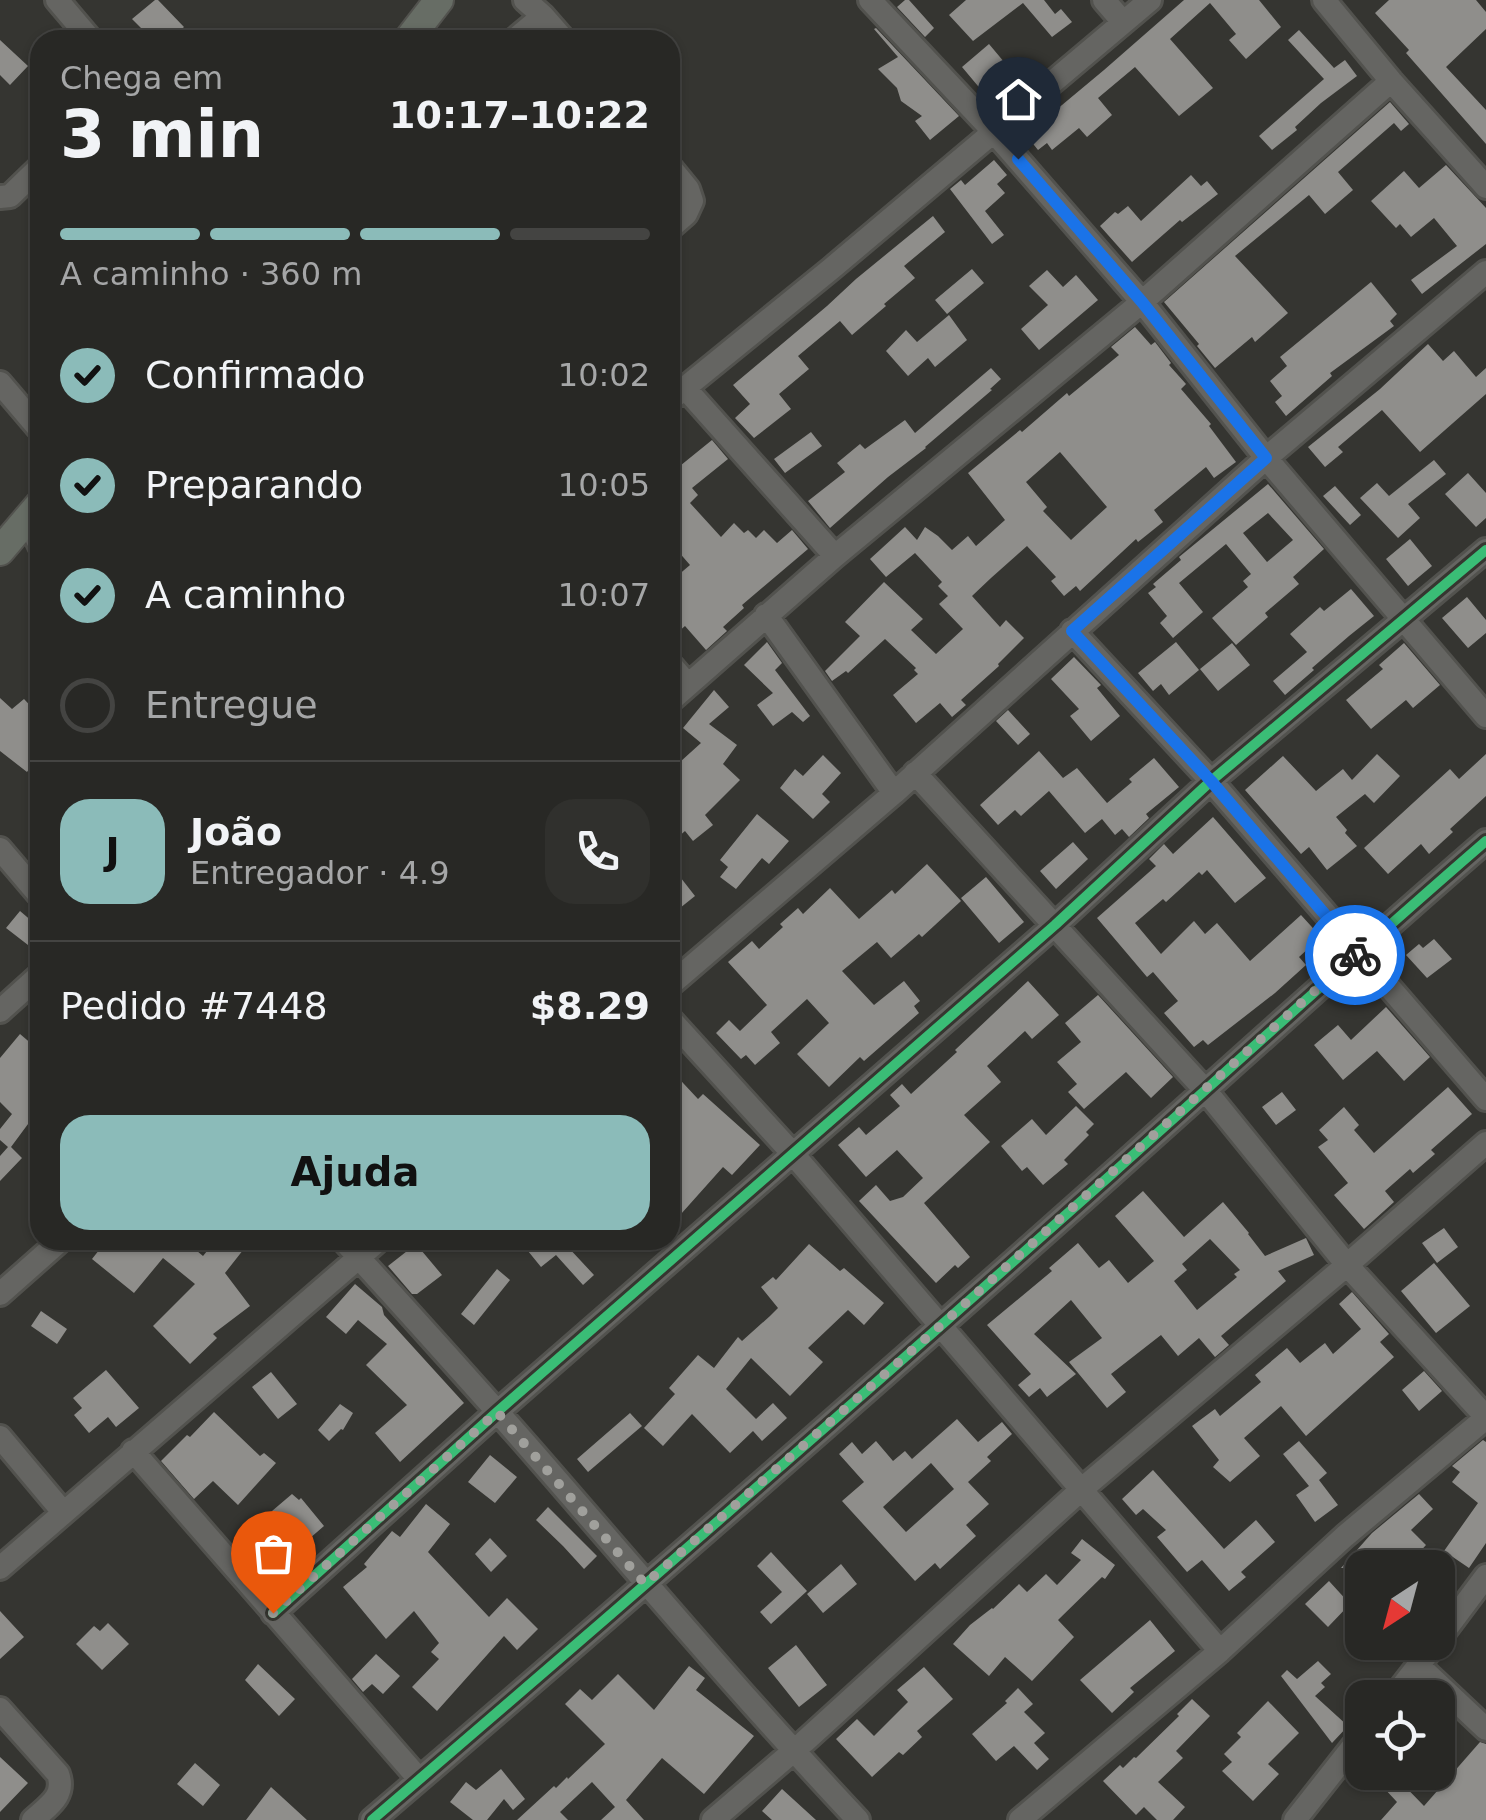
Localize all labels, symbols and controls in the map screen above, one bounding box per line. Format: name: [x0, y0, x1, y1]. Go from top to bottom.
pin: [976, 57, 1061, 160]
text: Chega em: [60, 59, 223, 97]
icon: home: [991, 72, 1046, 127]
text: 10:17–10:22: [389, 93, 650, 137]
text: 3 min: [60, 97, 264, 172]
text: A caminho · 360 m: [60, 255, 362, 293]
icon: check: [60, 348, 115, 403]
text: Confirmado: [145, 353, 365, 397]
text: 10:02: [558, 356, 650, 394]
icon: check: [60, 458, 115, 513]
text: Preparando: [145, 463, 363, 507]
text: 10:05: [558, 466, 650, 504]
icon: check: [60, 568, 115, 623]
text: A caminho: [145, 573, 346, 617]
text: 10:07: [558, 576, 650, 614]
text: Entregue: [145, 683, 318, 727]
button: phone: [545, 799, 650, 904]
text: João: [190, 810, 282, 854]
text: J: [105, 829, 120, 873]
text: Entregador · 4.9: [190, 854, 450, 892]
courier: [1305, 905, 1405, 1005]
icon: bike: [1328, 928, 1383, 983]
text: Pedido #7448: [60, 984, 328, 1028]
text: $8.29: [530, 984, 650, 1028]
button: Ajuda: [60, 1115, 650, 1230]
pin: [231, 1511, 316, 1614]
icon: bag: [246, 1526, 301, 1581]
north arrow: [1345, 1550, 1455, 1660]
map controls: [1345, 1550, 1455, 1790]
button: locate: [1345, 1680, 1455, 1790]

